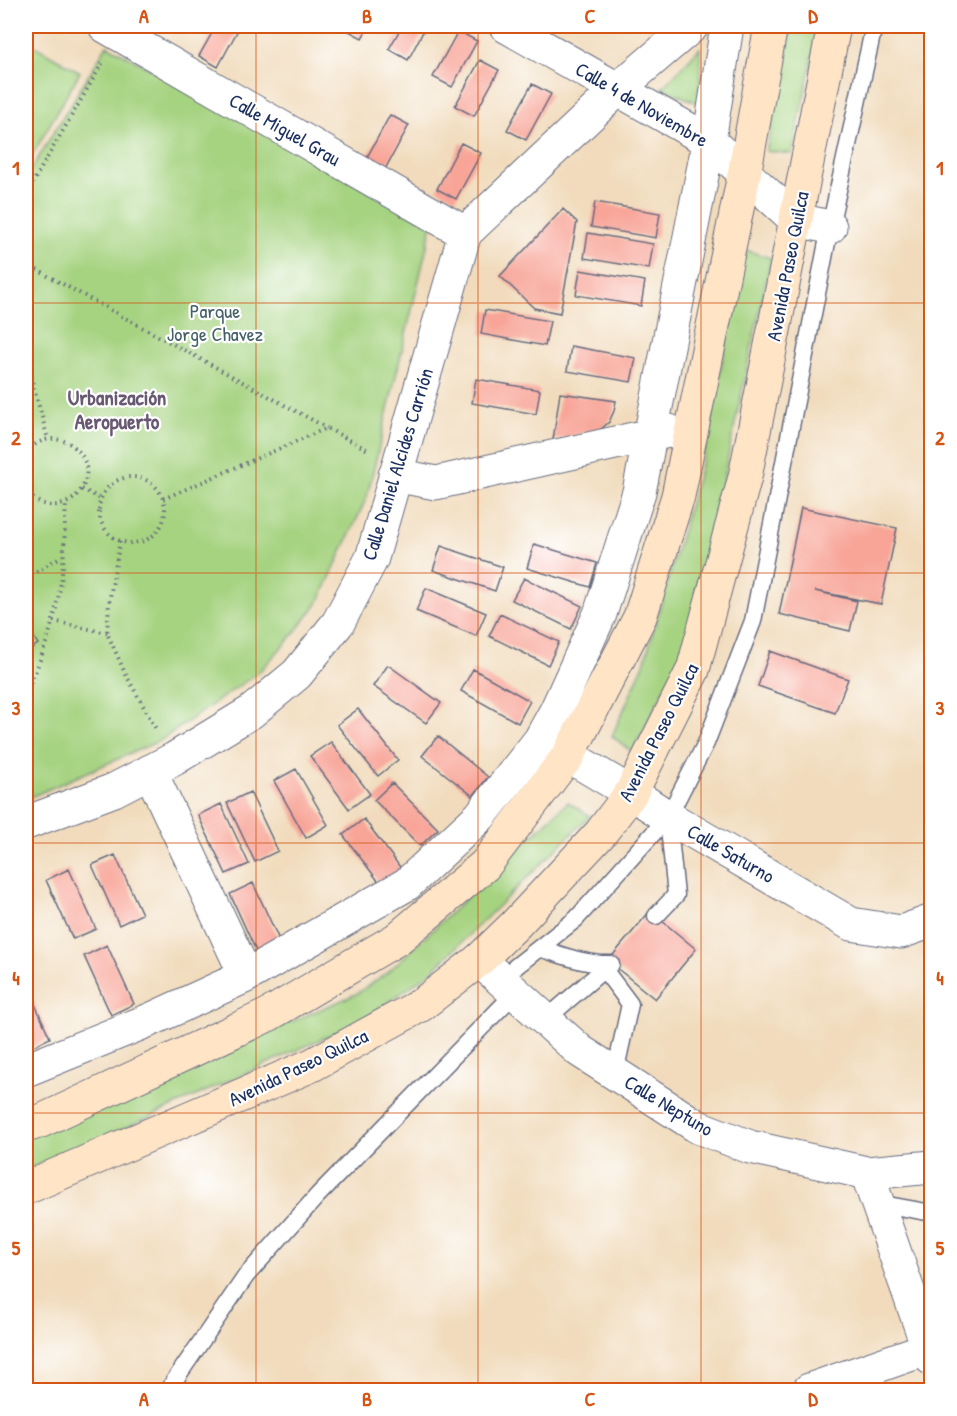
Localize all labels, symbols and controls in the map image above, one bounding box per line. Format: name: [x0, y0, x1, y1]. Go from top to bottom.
text: A: [139, 2, 149, 29]
text: B: [362, 2, 372, 29]
text: C: [585, 2, 596, 29]
text: D: [808, 2, 818, 29]
street label: Calle 4 de Noviembre: [571, 55, 713, 153]
street label: Calle Miguel Grau: [224, 86, 346, 172]
text: 1: [12, 154, 20, 181]
text: 1: [936, 154, 944, 181]
street label: Avenida Paseo Quilca: [759, 189, 815, 343]
park label: Parque Jorge Chavez: [167, 297, 264, 347]
street label: Calle Daniel Alcides Carrión: [355, 364, 439, 564]
district label: Urbanización Aeropuerto: [68, 383, 166, 437]
text: 2: [11, 424, 21, 451]
text: 2: [935, 424, 945, 451]
street label: Avenida Paseo Quilca: [612, 658, 705, 806]
text: 3: [12, 694, 21, 721]
text: 3: [936, 694, 945, 721]
street label: Calle Saturno: [682, 817, 780, 889]
text: 4: [12, 964, 20, 991]
text: 4: [936, 964, 944, 991]
street label: Avenida Paseo Quilca: [224, 1022, 372, 1112]
street label: Calle Neptuno: [620, 1068, 718, 1142]
text: 5: [12, 1234, 21, 1261]
text: 5: [936, 1234, 945, 1261]
text: A: [139, 1385, 149, 1412]
text: B: [362, 1385, 372, 1412]
text: C: [585, 1385, 596, 1412]
text: D: [808, 1385, 818, 1412]

